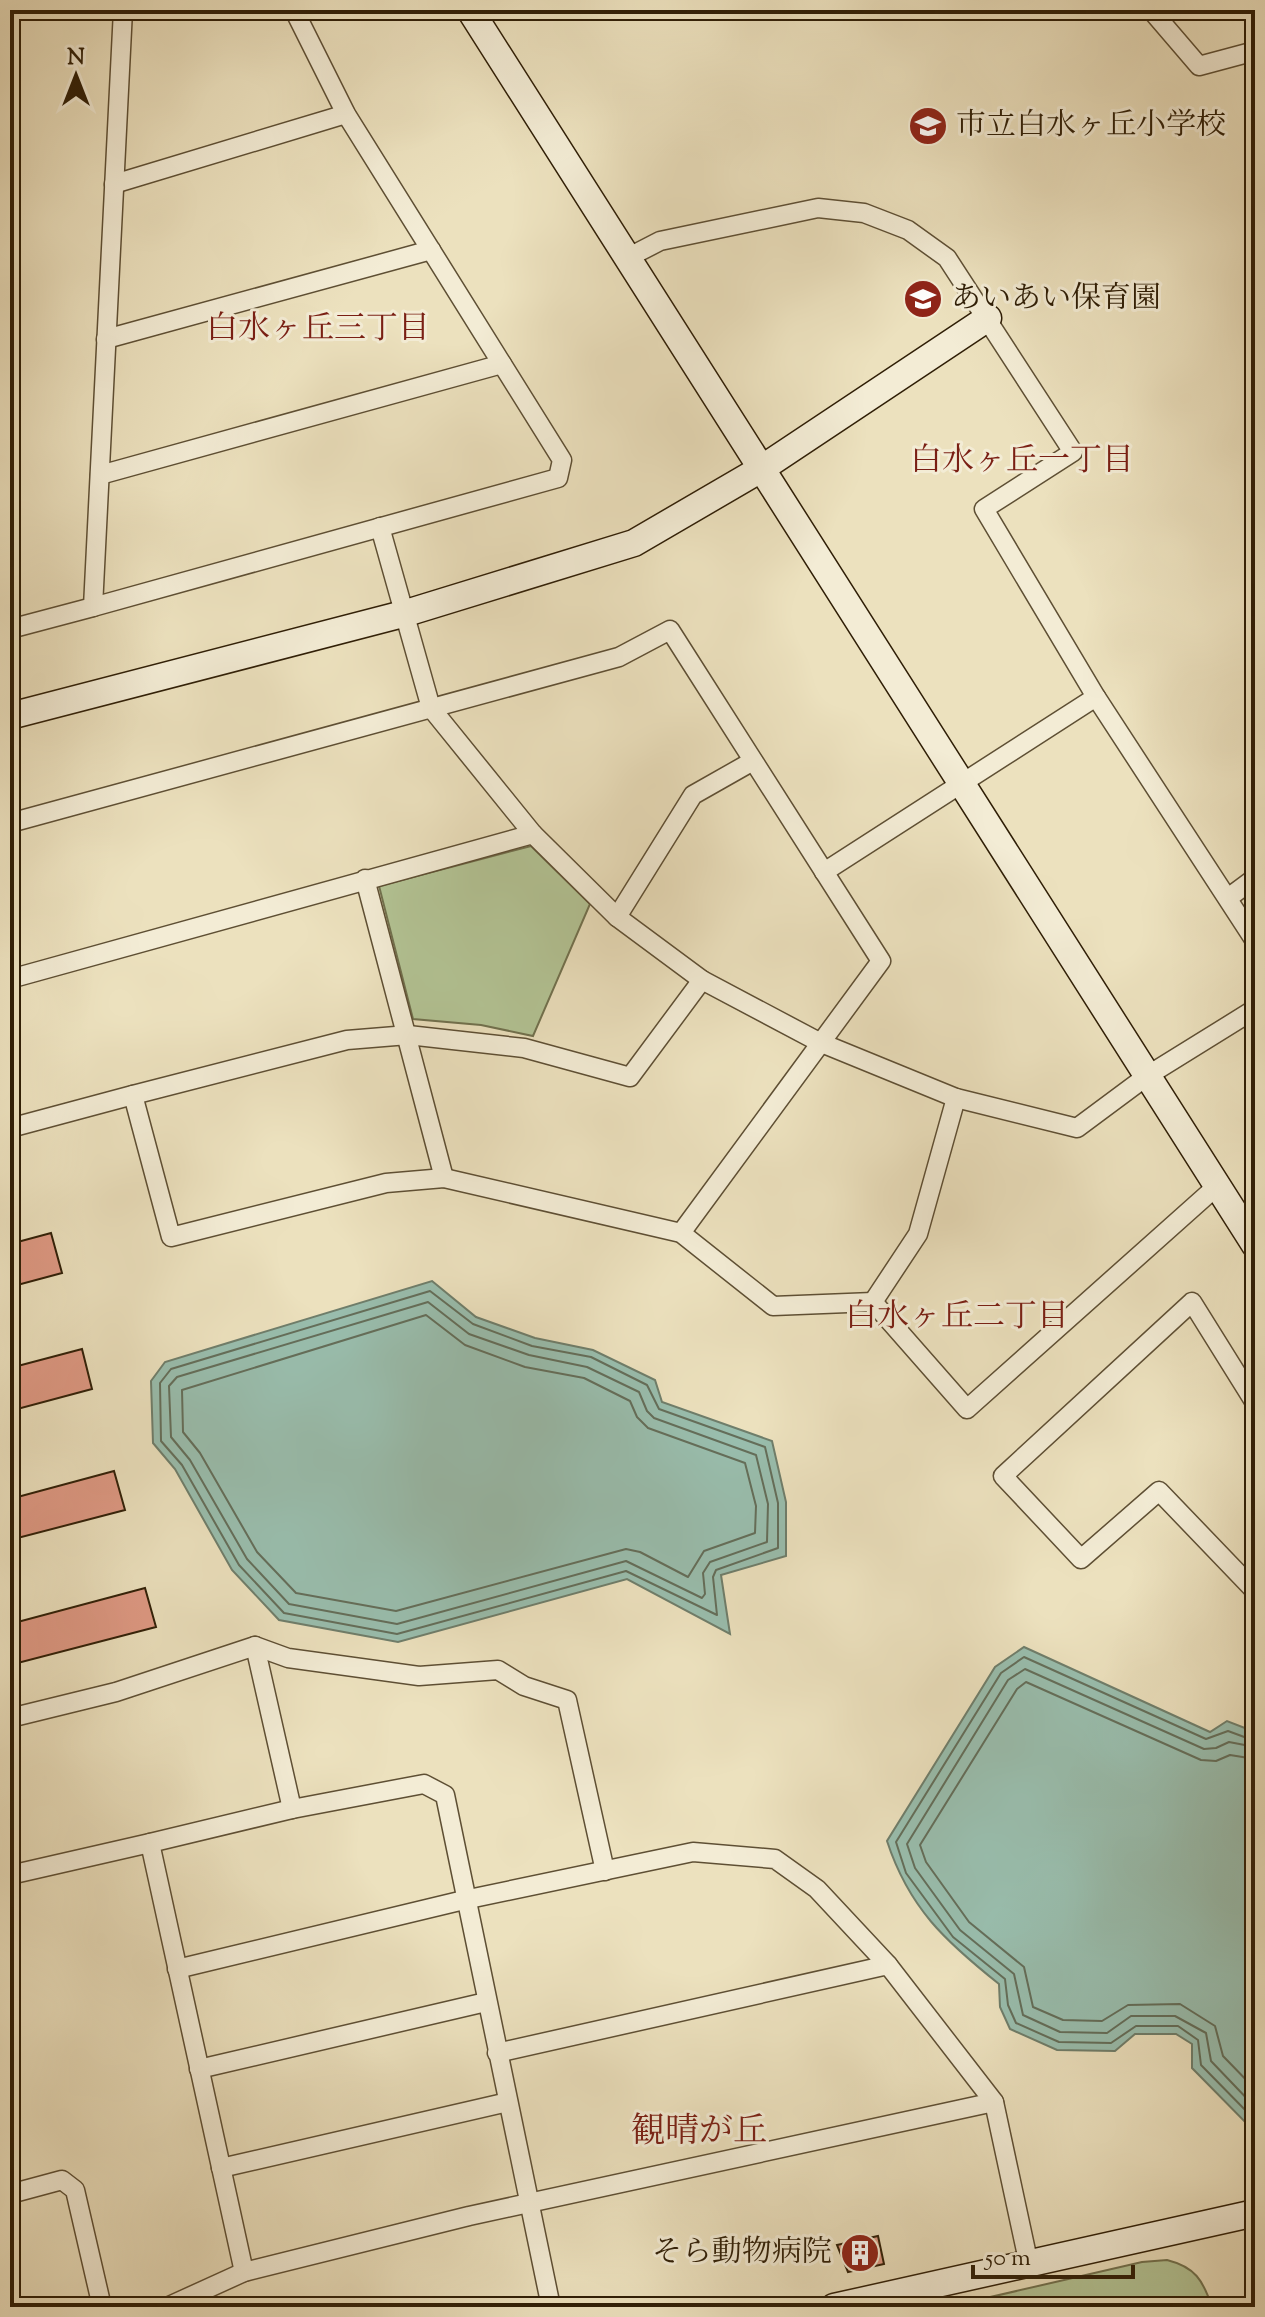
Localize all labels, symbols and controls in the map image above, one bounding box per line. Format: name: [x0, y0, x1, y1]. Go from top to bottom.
north arrow: [36, 36, 116, 116]
text: N: [67, 43, 85, 75]
school or university icon: 市立白水ヶ丘小学校: [907, 105, 949, 147]
place label: 市立白水ヶ丘小学校: [956, 105, 1226, 148]
school or university icon: あいあい保育園: [902, 278, 944, 320]
place label: あいあい保育園: [951, 278, 1161, 321]
district label: 白水ヶ丘三丁目: [206, 307, 430, 353]
district label: 白水ヶ丘一丁目: [910, 439, 1134, 485]
district label: 白水ヶ丘二丁目: [845, 1295, 1069, 1341]
district label: 観晴が丘: [631, 2108, 767, 2157]
scale bar: [973, 2229, 1133, 2279]
place label: そら動物病院: [652, 2232, 832, 2275]
building icon: そら動物病院: [839, 2232, 881, 2274]
text: 50 m: [983, 2242, 1031, 2276]

